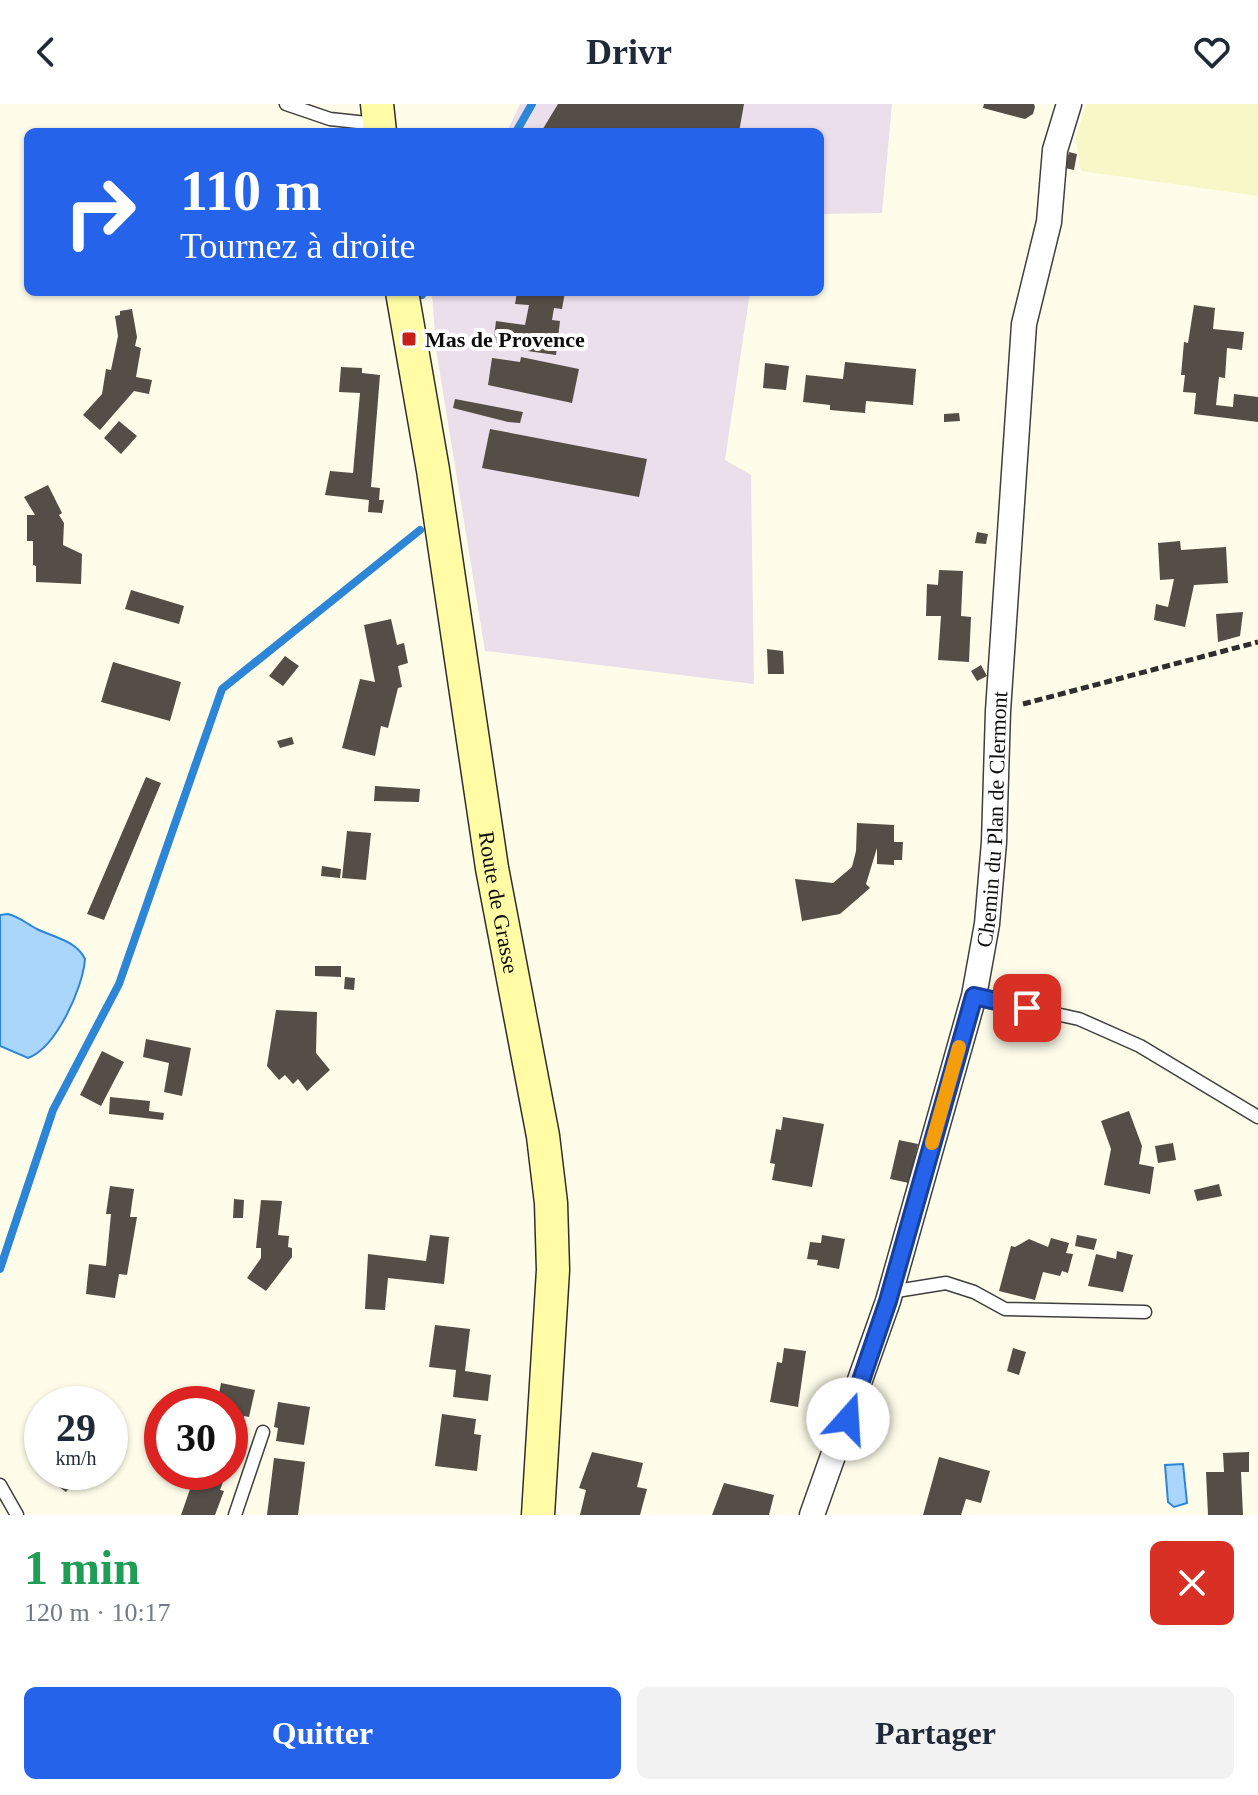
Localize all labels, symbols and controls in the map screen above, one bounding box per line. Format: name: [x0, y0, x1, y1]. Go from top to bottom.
icon: back: [24, 30, 68, 74]
icon: heart: [1190, 30, 1234, 74]
text: Drivr: [586, 32, 672, 72]
icon: right: [48, 160, 152, 264]
text: 110 m: [180, 160, 322, 222]
text: Tournez à droite: [180, 226, 415, 266]
place label: Mas de Provence: [425, 327, 585, 352]
marker: Mas de Provence: [400, 330, 418, 348]
street label: Chemin du Plan de Clermont: [971, 690, 1012, 949]
street label: Route de Grasse: [474, 830, 524, 976]
pin: [993, 974, 1061, 1042]
icon: arrive: [1005, 986, 1049, 1030]
position arrow: [806, 1377, 890, 1461]
speed limit sign: 30: [144, 1386, 248, 1490]
text: 29: [56, 1405, 96, 1450]
text: km/h: [55, 1447, 97, 1469]
text: 1 min: [24, 1541, 140, 1594]
button: close: [1150, 1541, 1234, 1625]
text: 120 m · 10:17: [24, 1598, 171, 1627]
button: Quitter: [24, 1687, 621, 1779]
button: Partager: [637, 1687, 1234, 1779]

